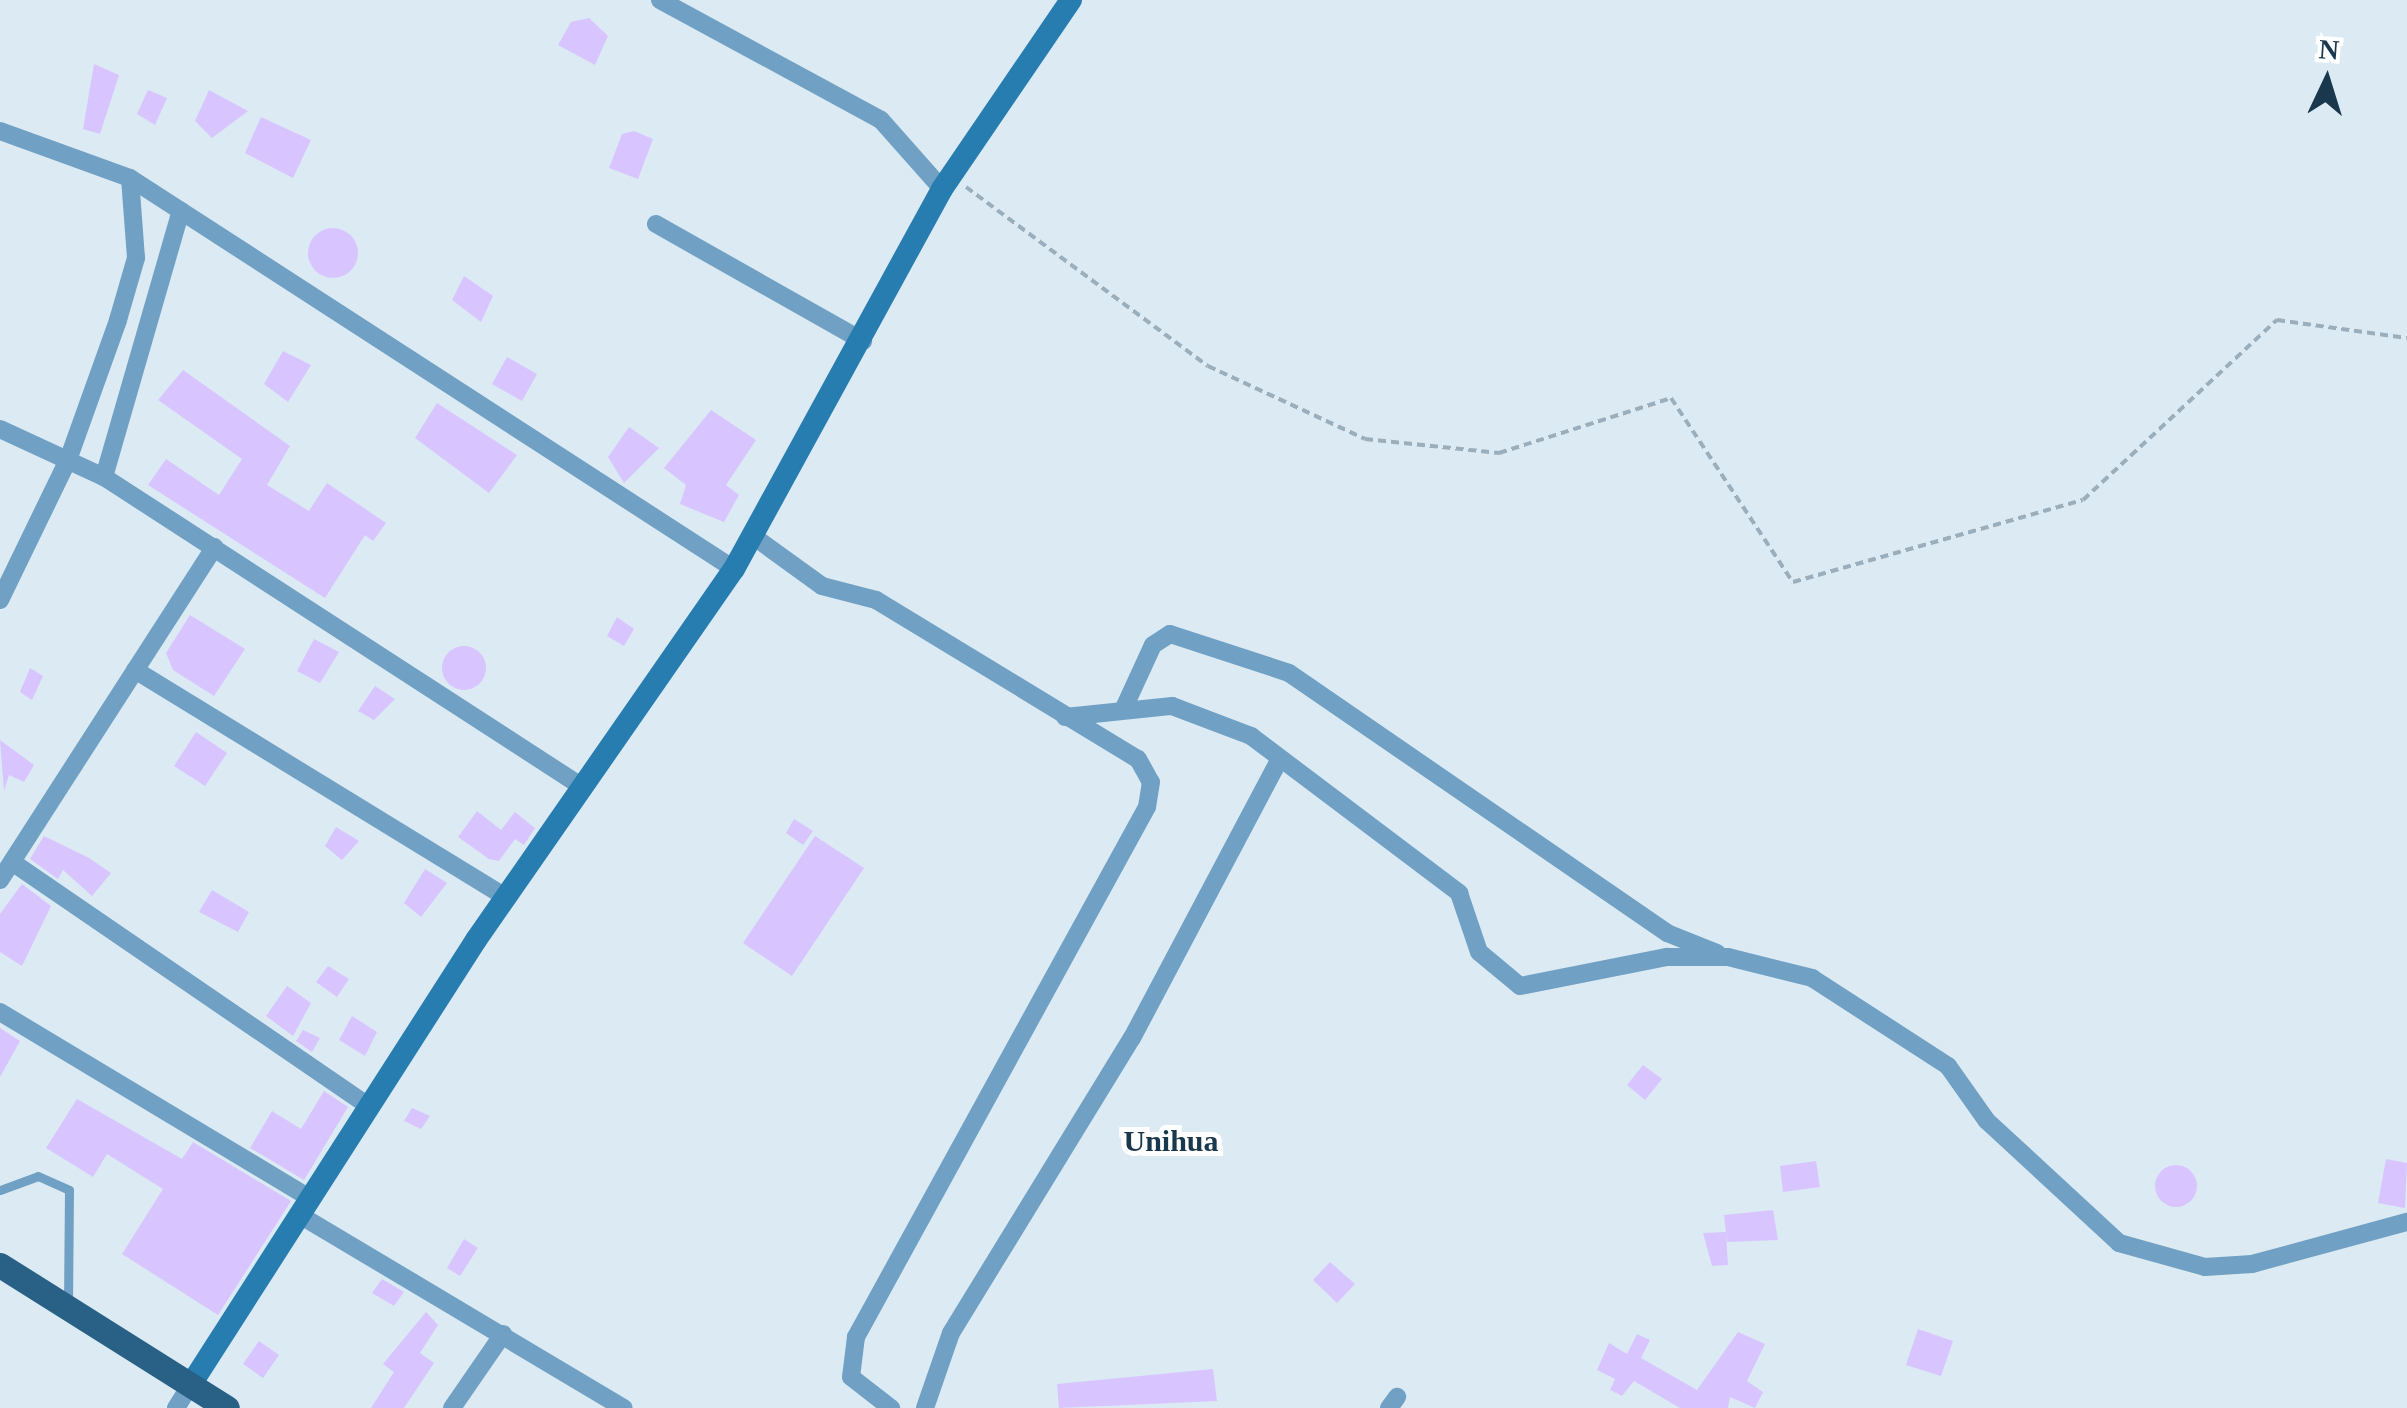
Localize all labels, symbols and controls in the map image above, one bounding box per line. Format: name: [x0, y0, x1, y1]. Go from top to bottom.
north arrow: [2277, 30, 2377, 130]
text: N: [2318, 33, 2340, 66]
district label: Unihua: [1123, 1123, 1219, 1159]

